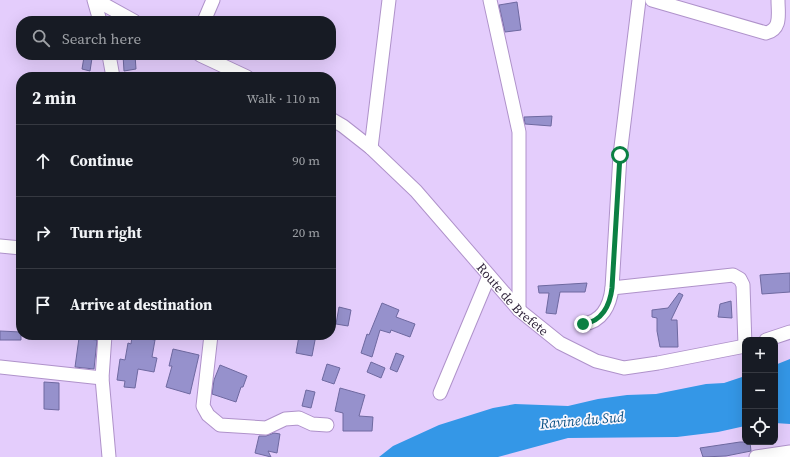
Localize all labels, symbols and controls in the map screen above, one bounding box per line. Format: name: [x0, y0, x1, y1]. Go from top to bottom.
search box: [16, 16, 336, 60]
icon: search: [30, 27, 52, 49]
text: Search here: [62, 28, 141, 49]
text: 2 min: [32, 86, 76, 110]
text: Walk · 110 m: [247, 90, 320, 107]
route start: [611, 146, 629, 164]
icon: ahead: [32, 150, 54, 172]
text: Continue: [70, 150, 133, 171]
text: 90 m: [292, 152, 320, 169]
icon: right: [32, 222, 54, 244]
text: Turn right: [70, 222, 142, 243]
text: 20 m: [292, 224, 320, 241]
street label: Route de Brefete: [473, 259, 552, 340]
icon: arrive: [32, 294, 54, 316]
text: Arrive at destination: [70, 294, 212, 315]
route end: [574, 315, 592, 333]
map controls: [742, 337, 778, 445]
button: +: [742, 337, 778, 373]
button: −: [742, 373, 778, 409]
water label: Ravine du Sud: [538, 406, 626, 434]
button: locate: [742, 409, 778, 445]

